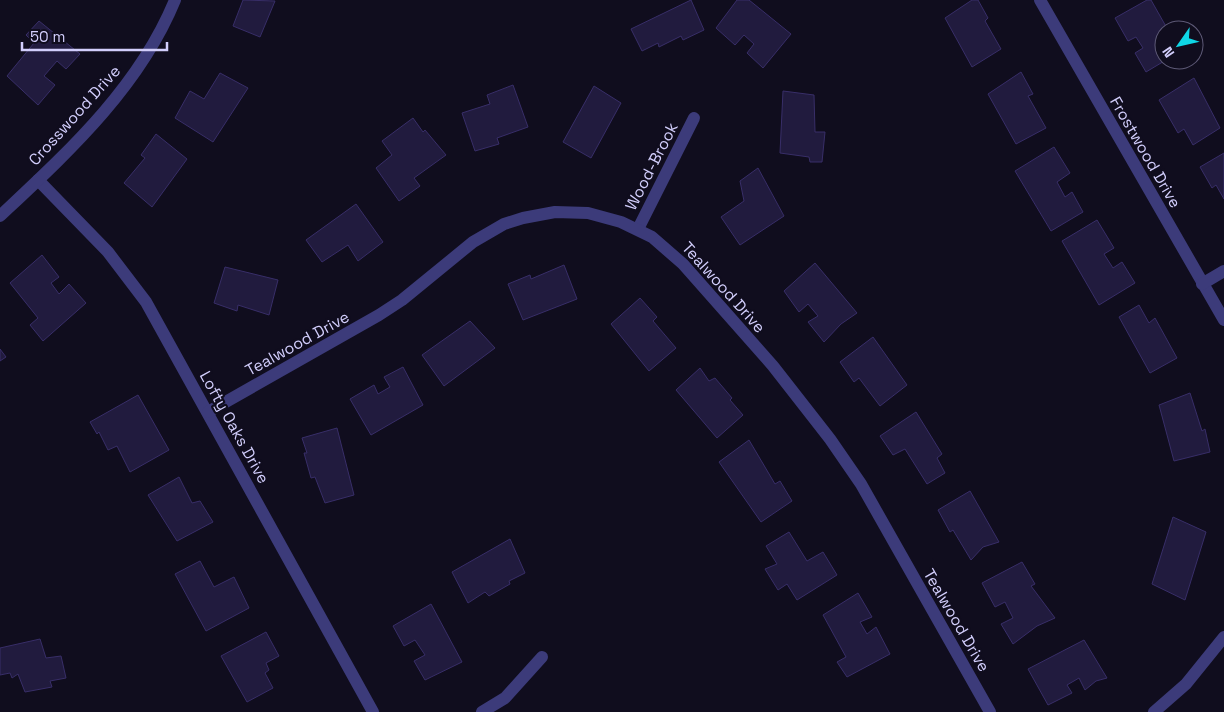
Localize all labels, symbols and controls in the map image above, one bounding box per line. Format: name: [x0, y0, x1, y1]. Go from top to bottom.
scale bar: [22, 20, 168, 52]
north arrow: [1154, 20, 1204, 70]
text: 50 m: [30, 27, 65, 46]
text: N: [1158, 43, 1178, 61]
street label: Crosswood Drive: [24, 61, 125, 170]
street label: Frostwood Drive: [1105, 93, 1186, 212]
street label: Wood-Brook: [620, 118, 683, 214]
street label: Tealwood Drive: [677, 237, 770, 337]
street label: Tealwood Drive: [242, 306, 353, 381]
street label: Lofty Oaks Drive: [195, 367, 274, 487]
street label: Tealwood Drive: [919, 565, 995, 676]

